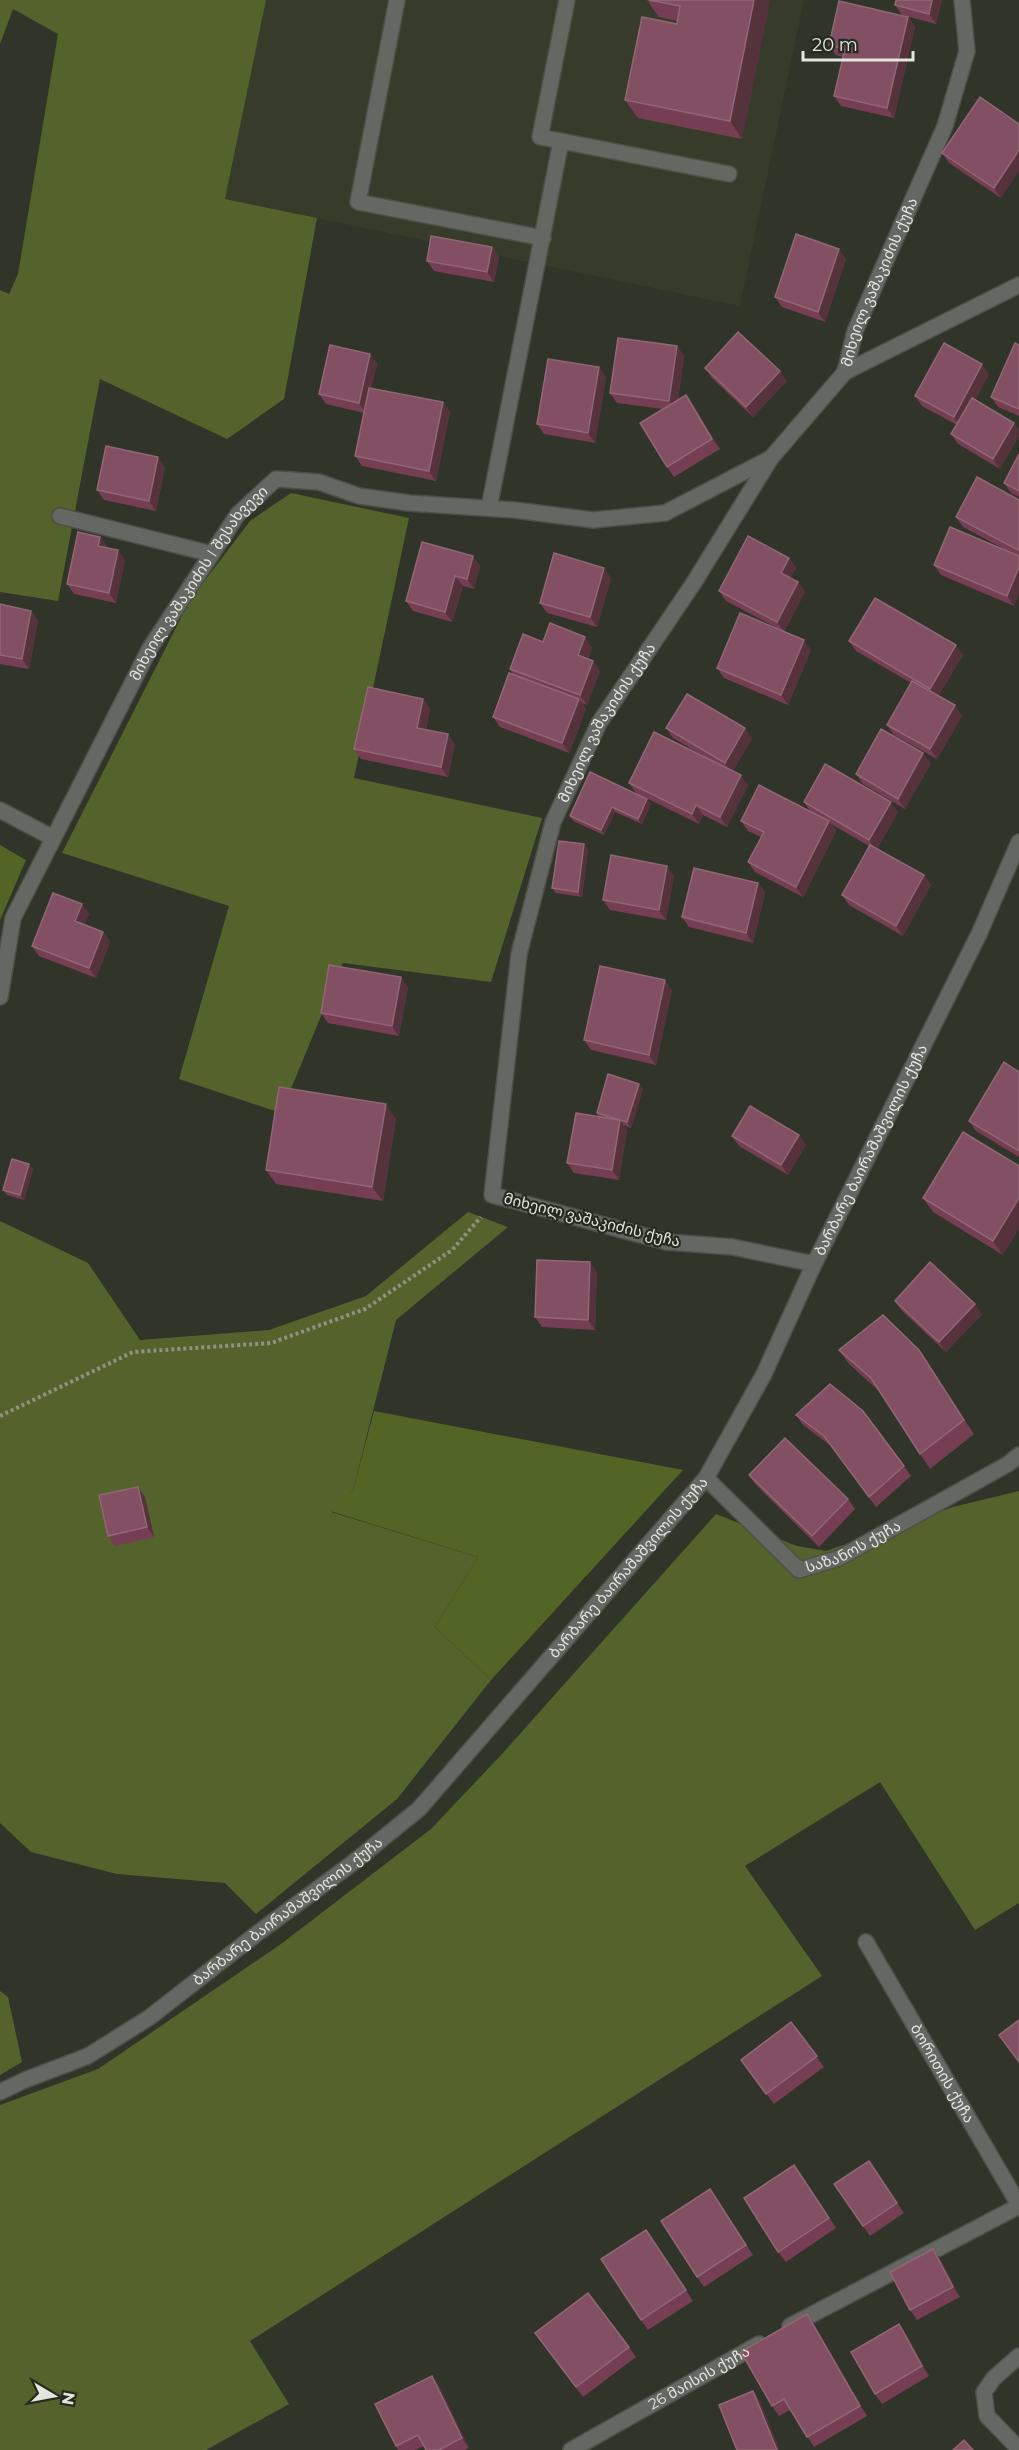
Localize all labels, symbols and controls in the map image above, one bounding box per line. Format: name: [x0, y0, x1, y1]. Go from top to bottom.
scale bar: [803, 24, 912, 62]
text: 20 m: [812, 34, 858, 56]
street label: მიხეილ ვაშაკიძის ქუჩა: [837, 194, 921, 369]
street label: მიხეილ ვაშაკიძის I შესახვევი: [125, 481, 272, 684]
street label: მიხეილ ვაშაკიძის ქუჩა: [553, 639, 659, 805]
street label: ბარბარე ბაირამაშვილის ქუჩა: [810, 1041, 931, 1259]
street label: მიხეილ ვაშაკიძის ქუჩა: [502, 1188, 682, 1251]
street label: ბარბარე ბაირამაშვილის ქუჩა: [544, 1473, 712, 1662]
street label: საზანოს ქუჩა: [803, 1516, 904, 1577]
street label: ბარბარე ბაირამაშვილის ქუჩა: [188, 1832, 386, 1989]
street label: ბორითის ქუჩა: [907, 2020, 979, 2126]
street label: 26 მაისის ქუჩა: [645, 2341, 753, 2413]
north arrow: [24, 2366, 84, 2426]
text: N: [58, 2390, 79, 2407]

